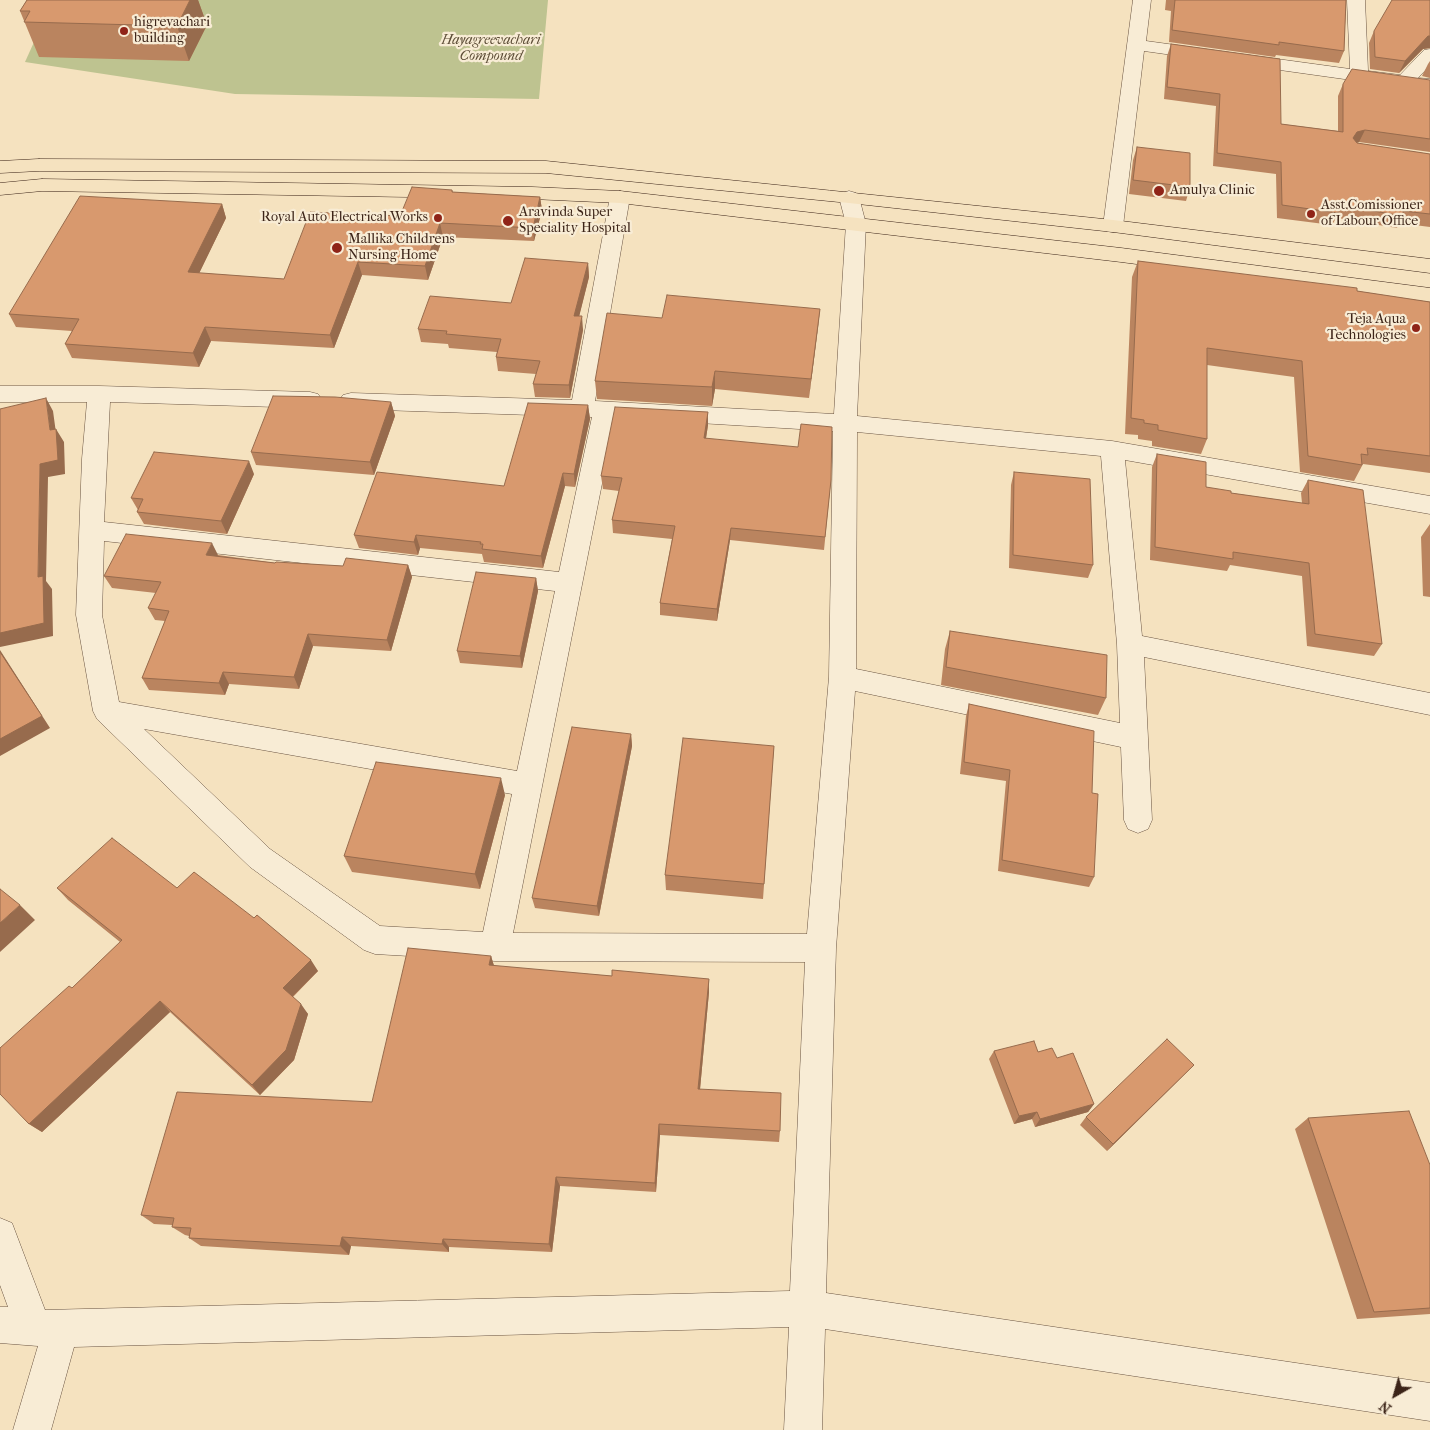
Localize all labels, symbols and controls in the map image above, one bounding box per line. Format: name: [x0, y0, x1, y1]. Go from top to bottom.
place label: higrevachari building: [134, 15, 210, 48]
marker: higrevachari building: [118, 25, 130, 37]
park label: Hayagreevachari Compound: [441, 33, 541, 65]
place label: Amulya Clinic: [1170, 183, 1255, 199]
marker: Amulya Clinic: [1152, 184, 1166, 198]
place label: Asst.Comissioner of Labour Office: [1321, 198, 1422, 230]
place label: Aravinda Super Speciality Hospital: [519, 205, 631, 238]
marker: Asst.Comissioner of Labour Office: [1305, 208, 1317, 220]
place label: Royal Auto Electrical Works: [261, 210, 428, 226]
marker: Royal Auto Electrical Works: [432, 212, 444, 224]
marker: Aravinda Super Speciality Hospital: [501, 214, 515, 228]
place label: Mallika Childrens Nursing Home: [348, 232, 455, 264]
marker: Mallika Childrens Nursing Home: [330, 241, 344, 255]
place label: Teja Aqua Technologies: [1327, 312, 1406, 344]
marker: Teja Aqua Technologies: [1410, 322, 1422, 334]
north arrow: [1370, 1370, 1420, 1420]
text: N: [1376, 1397, 1395, 1417]

